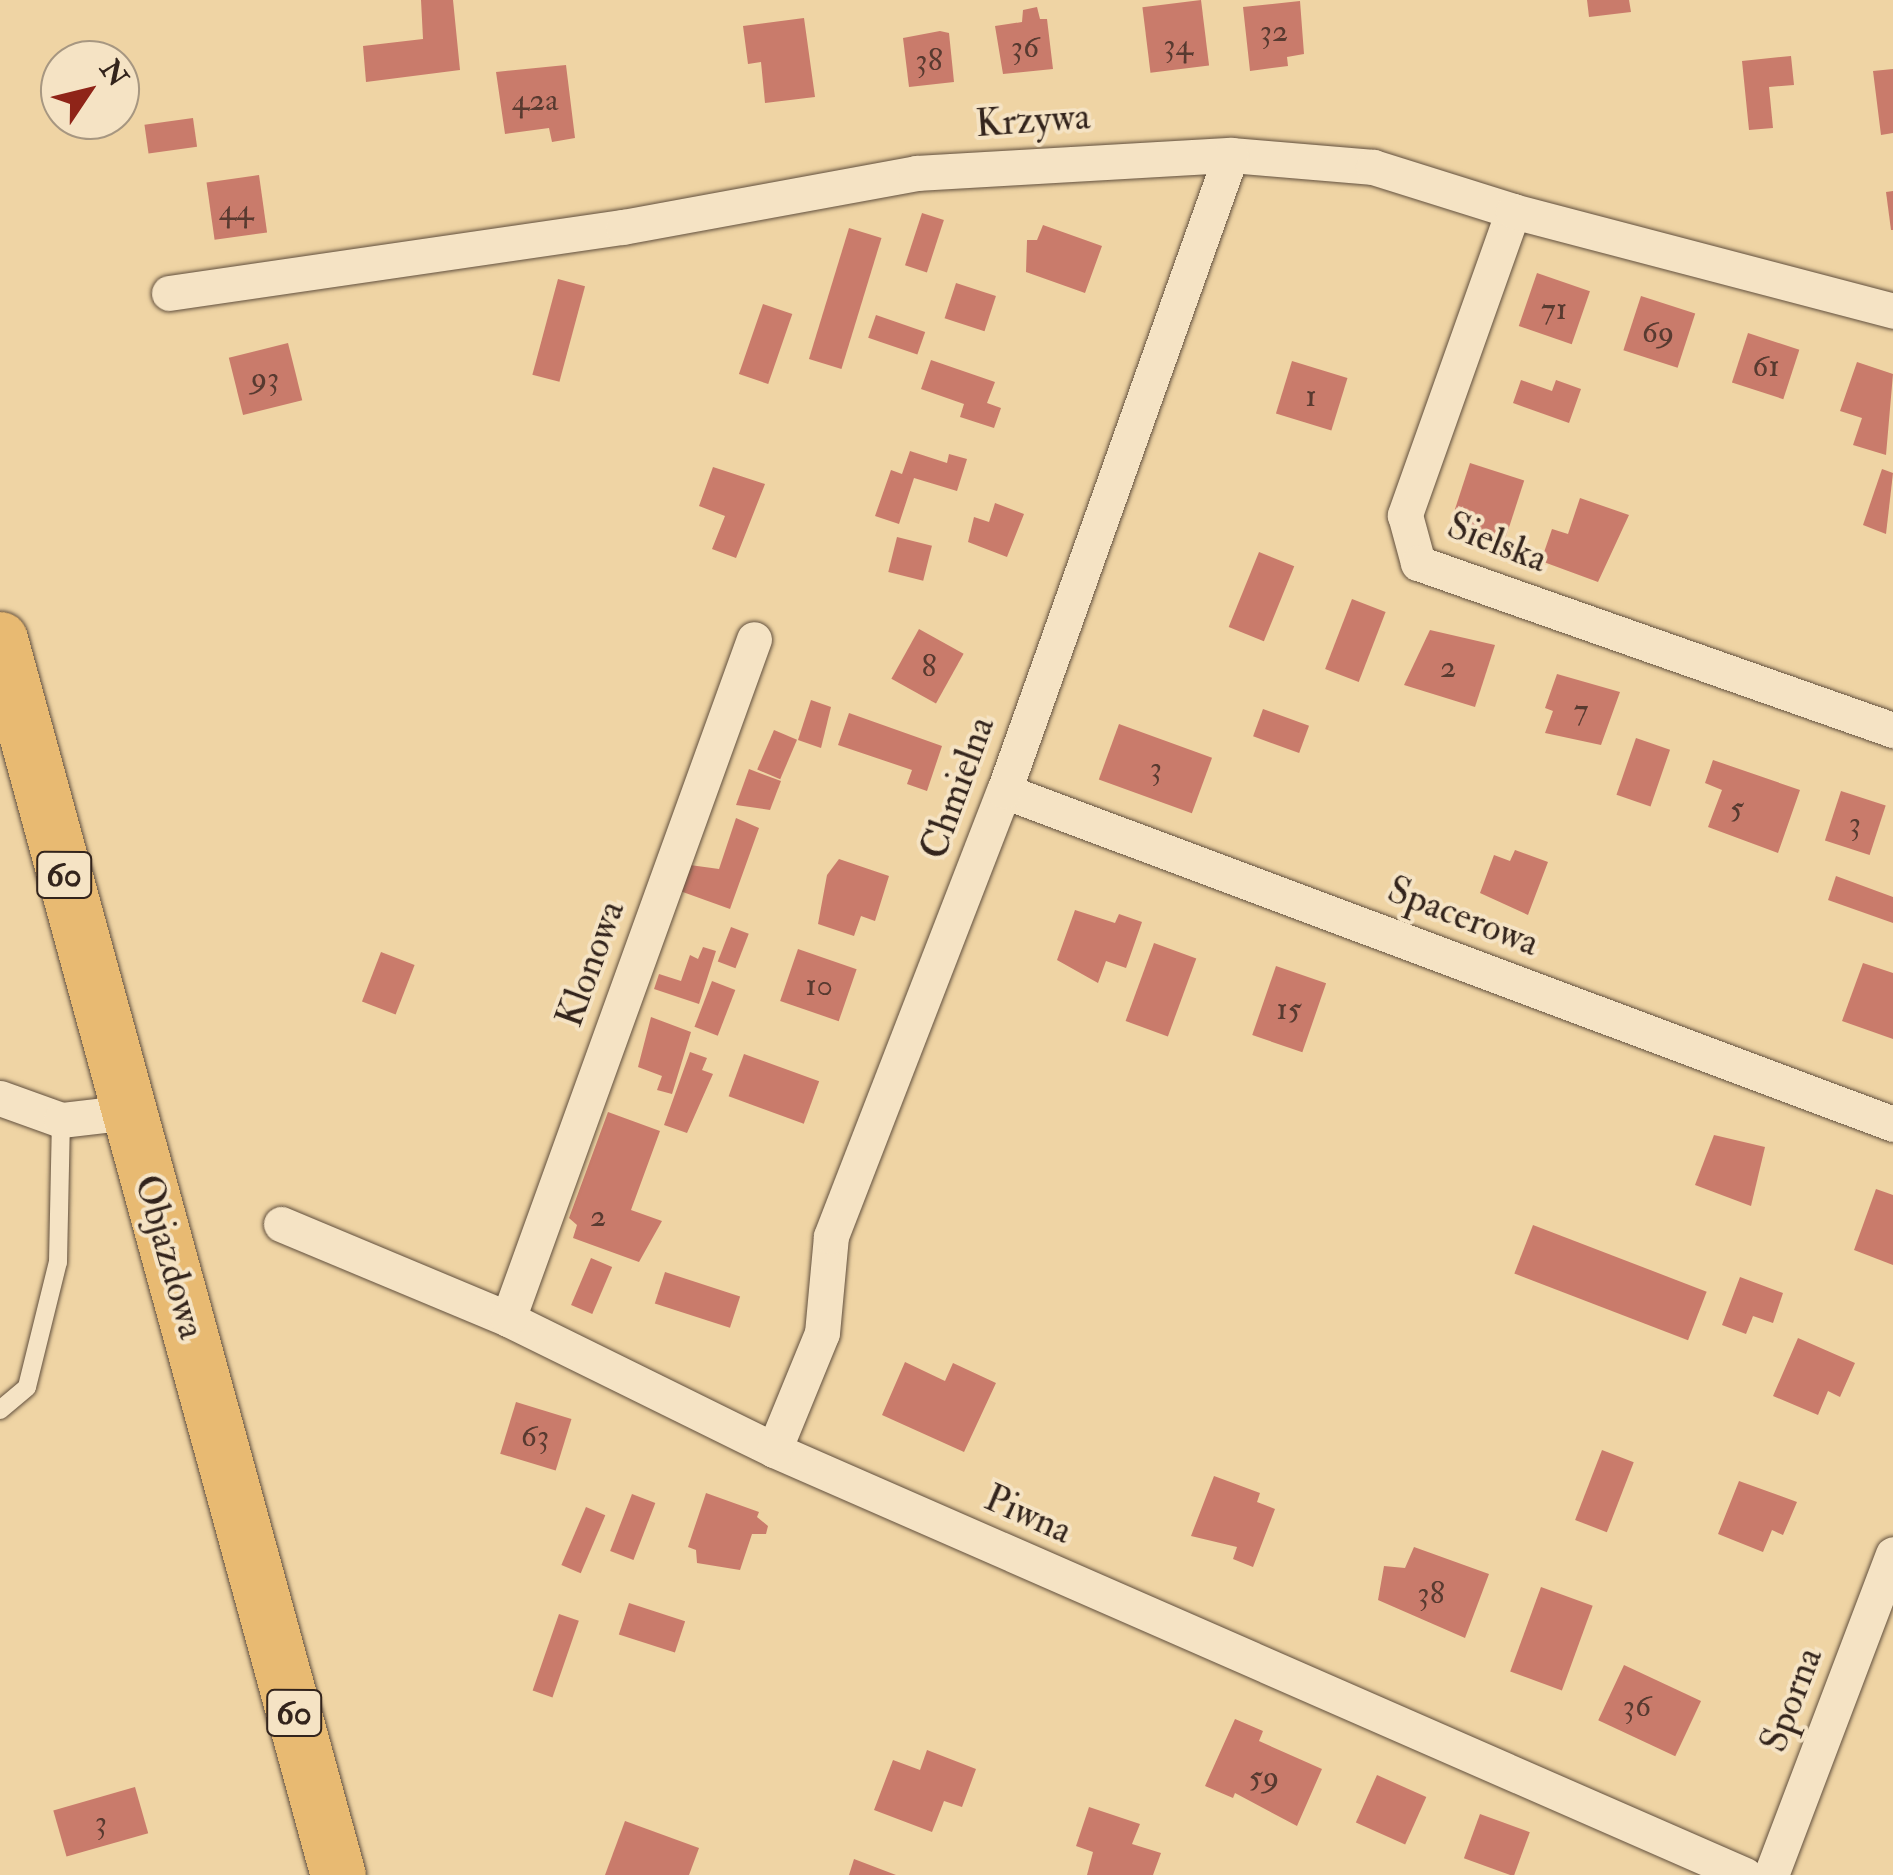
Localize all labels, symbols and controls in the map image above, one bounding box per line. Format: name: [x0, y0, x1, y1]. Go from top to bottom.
house number: 32: [1260, 12, 1288, 50]
house number: 34: [1163, 26, 1193, 64]
house number: 36: [1011, 28, 1039, 66]
north arrow: [40, 40, 140, 140]
house number: 38: [915, 41, 943, 79]
text: N: [92, 53, 135, 94]
house number: 42a: [512, 81, 558, 119]
street label: Krzywa: [974, 94, 1092, 148]
house number: 44: [219, 191, 253, 229]
house number: 71: [1541, 290, 1567, 328]
house number: 69: [1642, 313, 1674, 351]
house number: 61: [1752, 347, 1780, 385]
house number: 93: [251, 359, 279, 397]
house number: 1: [1305, 377, 1317, 415]
street label: Sielska: [1441, 503, 1553, 583]
house number: 8: [921, 647, 937, 685]
house number: 2: [1440, 648, 1456, 686]
house number: 7: [1574, 691, 1588, 729]
street label: Chmielna: [911, 711, 1005, 865]
house number: 3: [1150, 749, 1162, 787]
house number: 5: [1730, 789, 1744, 827]
house number: 3: [1849, 804, 1861, 842]
road number: 60: [34, 845, 94, 905]
street label: Spacerowa: [1381, 867, 1545, 967]
street label: Klonowa: [547, 895, 635, 1033]
house number: 10: [805, 966, 833, 1004]
house number: 15: [1276, 990, 1302, 1028]
street label: Objazdowa: [124, 1170, 214, 1344]
house number: 2: [590, 1197, 606, 1235]
house number: 63: [521, 1417, 549, 1455]
street label: Piwna: [977, 1476, 1079, 1554]
house number: 38: [1417, 1574, 1445, 1612]
street label: Sporna: [1751, 1641, 1833, 1759]
road number: 60: [264, 1683, 324, 1743]
house number: 36: [1623, 1687, 1651, 1725]
house number: 59: [1249, 1758, 1279, 1796]
house number: 3: [95, 1803, 107, 1841]

